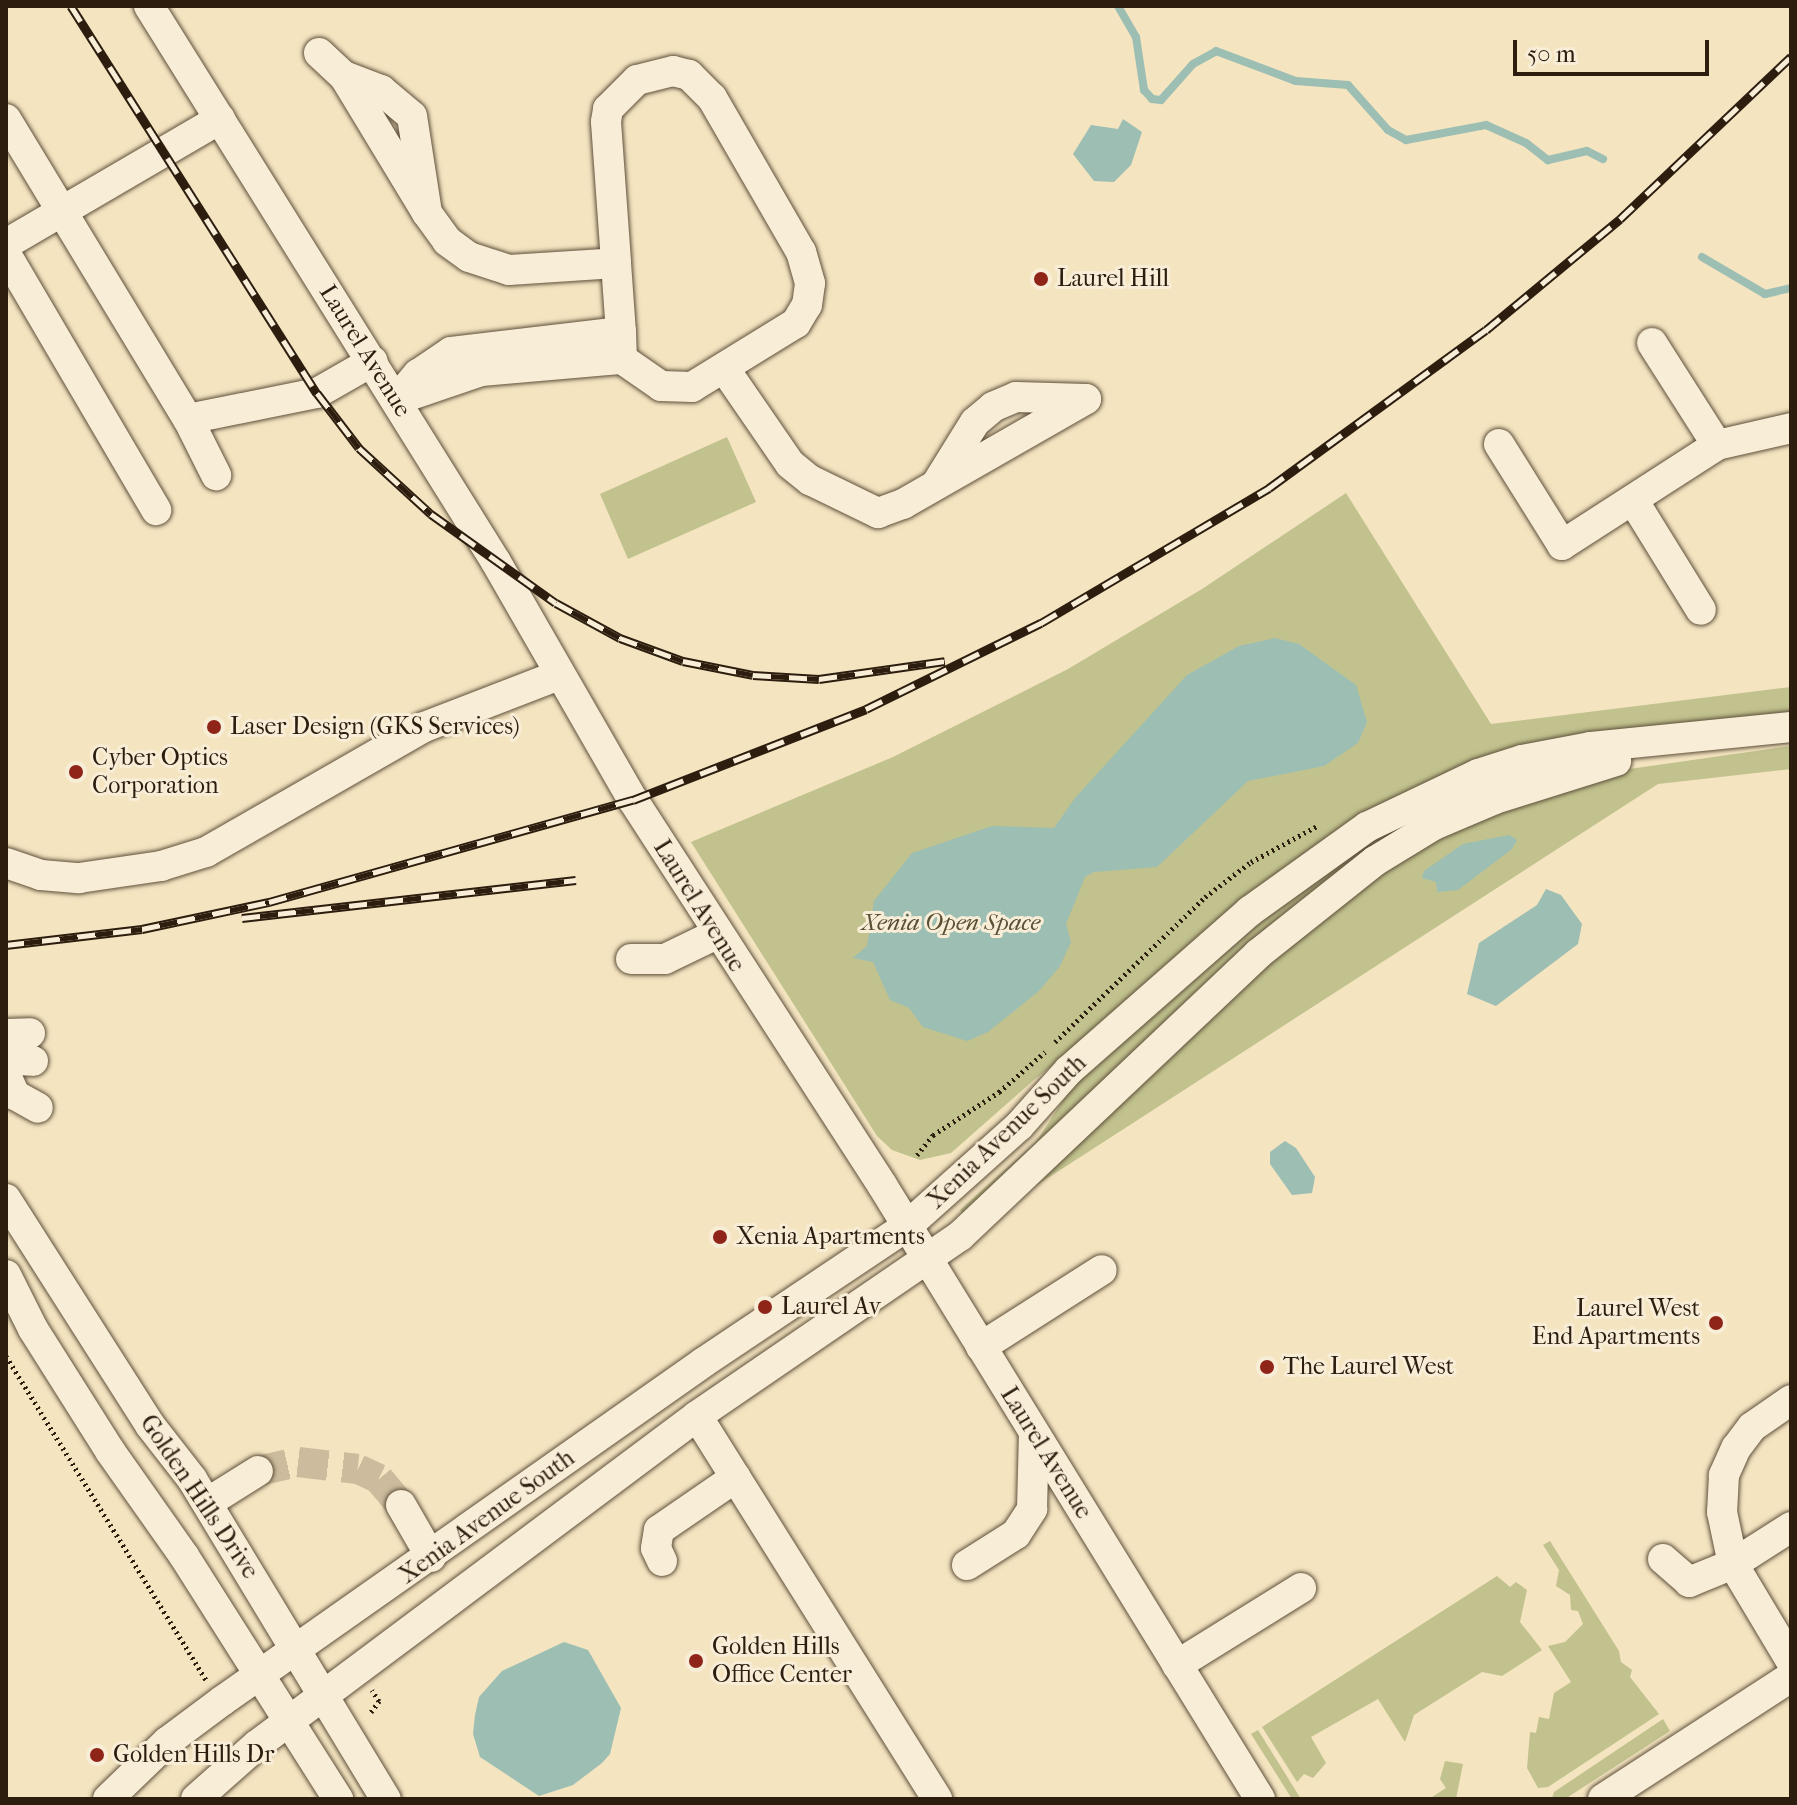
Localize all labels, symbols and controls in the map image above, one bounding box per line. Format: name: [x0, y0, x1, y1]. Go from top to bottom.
scale bar: [1517, 24, 1713, 74]
text: 50 m: [1527, 40, 1576, 68]
place label: Laurel Hill: [1057, 265, 1169, 293]
marker: Laurel Hill: [1032, 270, 1050, 288]
street label: Laurel Avenue: [313, 280, 417, 422]
place label: Laser Design (GKS Services): [230, 713, 520, 741]
marker: Laser Design (GKS Services): [205, 718, 223, 736]
place label: Cyber Optics Corporation: [92, 744, 228, 800]
marker: Cyber Optics Corporation: [67, 763, 85, 781]
street label: Laurel Avenue: [647, 835, 751, 977]
park label: Xenia Open Space: [862, 909, 1040, 937]
street label: Xenia Avenue South: [922, 1049, 1092, 1215]
place label: Xenia Apartments: [736, 1223, 925, 1251]
marker: Xenia Apartments: [711, 1228, 729, 1246]
place label: Laurel Av: [781, 1293, 881, 1321]
place label: Laurel West End Apartments: [1532, 1295, 1700, 1351]
marker: Laurel Av: [756, 1298, 774, 1316]
marker: Laurel West End Apartments: [1707, 1314, 1725, 1332]
place label: The Laurel West: [1283, 1353, 1454, 1381]
marker: The Laurel West: [1258, 1358, 1276, 1376]
street label: Laurel Avenue: [994, 1382, 1098, 1524]
street label: Golden Hills Drive: [134, 1410, 264, 1584]
street label: Xenia Avenue South: [394, 1444, 580, 1590]
place label: Golden Hills Office Center: [712, 1633, 852, 1689]
marker: Golden Hills Office Center: [687, 1652, 705, 1670]
place label: Golden Hills Dr: [113, 1741, 274, 1769]
marker: Golden Hills Dr: [88, 1746, 106, 1764]

